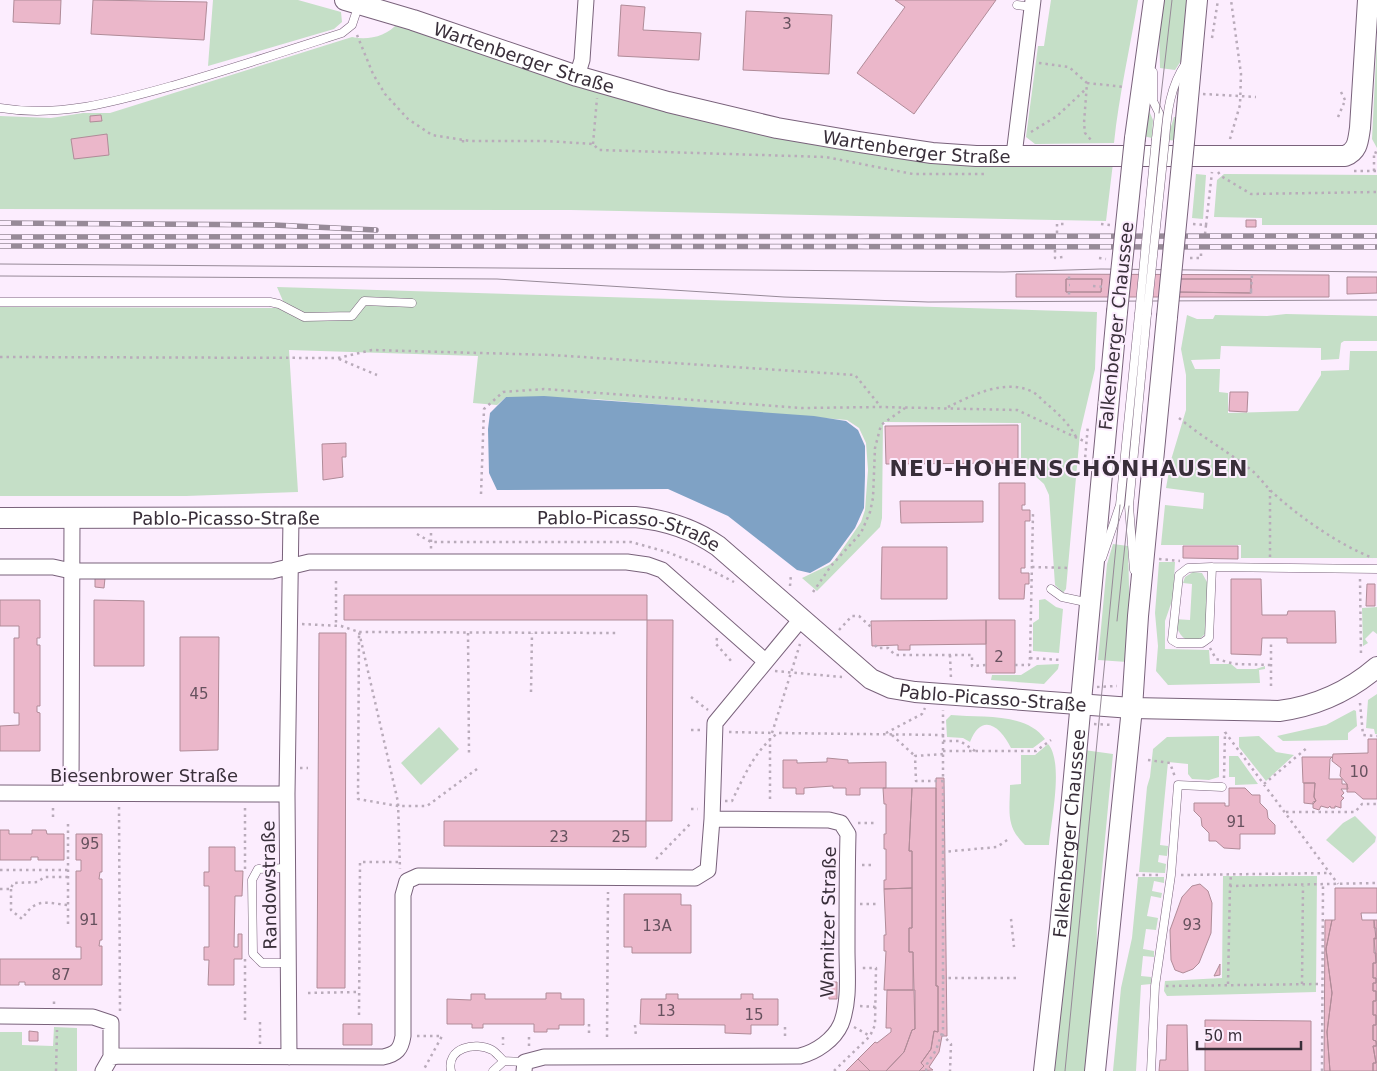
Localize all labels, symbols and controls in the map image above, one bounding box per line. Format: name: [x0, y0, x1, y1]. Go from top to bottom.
house number: 3: [782, 15, 792, 33]
street label: Wartenberger Straße: [431, 17, 617, 97]
street label: Wartenberger Straße: [821, 125, 1011, 167]
street label: Falkenberger Chaussee: [1095, 221, 1137, 431]
district label: NEU-HOHENSCHÖNHAUSEN: [890, 456, 1248, 481]
street label: Pablo-Picasso-Straße: [537, 506, 725, 555]
street label: Pablo-Picasso-Straße: [132, 507, 320, 528]
house number: 2: [994, 648, 1004, 666]
street label: Pablo-Picasso-Straße: [898, 679, 1087, 715]
house number: 45: [189, 685, 209, 703]
street label: Falkenberger Chaussee: [1048, 728, 1089, 939]
house number: 10: [1349, 763, 1369, 781]
street label: Biesenbrower Straße: [50, 765, 238, 786]
house number: 91: [1226, 813, 1246, 831]
street label: Randowstraße: [257, 820, 281, 950]
house number: 23: [549, 828, 569, 846]
house number: 25: [611, 828, 631, 846]
house number: 95: [80, 835, 100, 853]
street label: Warnitzer Straße: [816, 846, 840, 998]
house number: 91: [79, 911, 99, 929]
house number: 93: [1182, 916, 1202, 934]
house number: 13A: [642, 917, 672, 935]
house number: 87: [51, 966, 71, 984]
house number: 13: [656, 1002, 676, 1020]
house number: 15: [744, 1006, 764, 1024]
scale bar: [1197, 1018, 1301, 1050]
text: 50 m: [1204, 1027, 1242, 1045]

